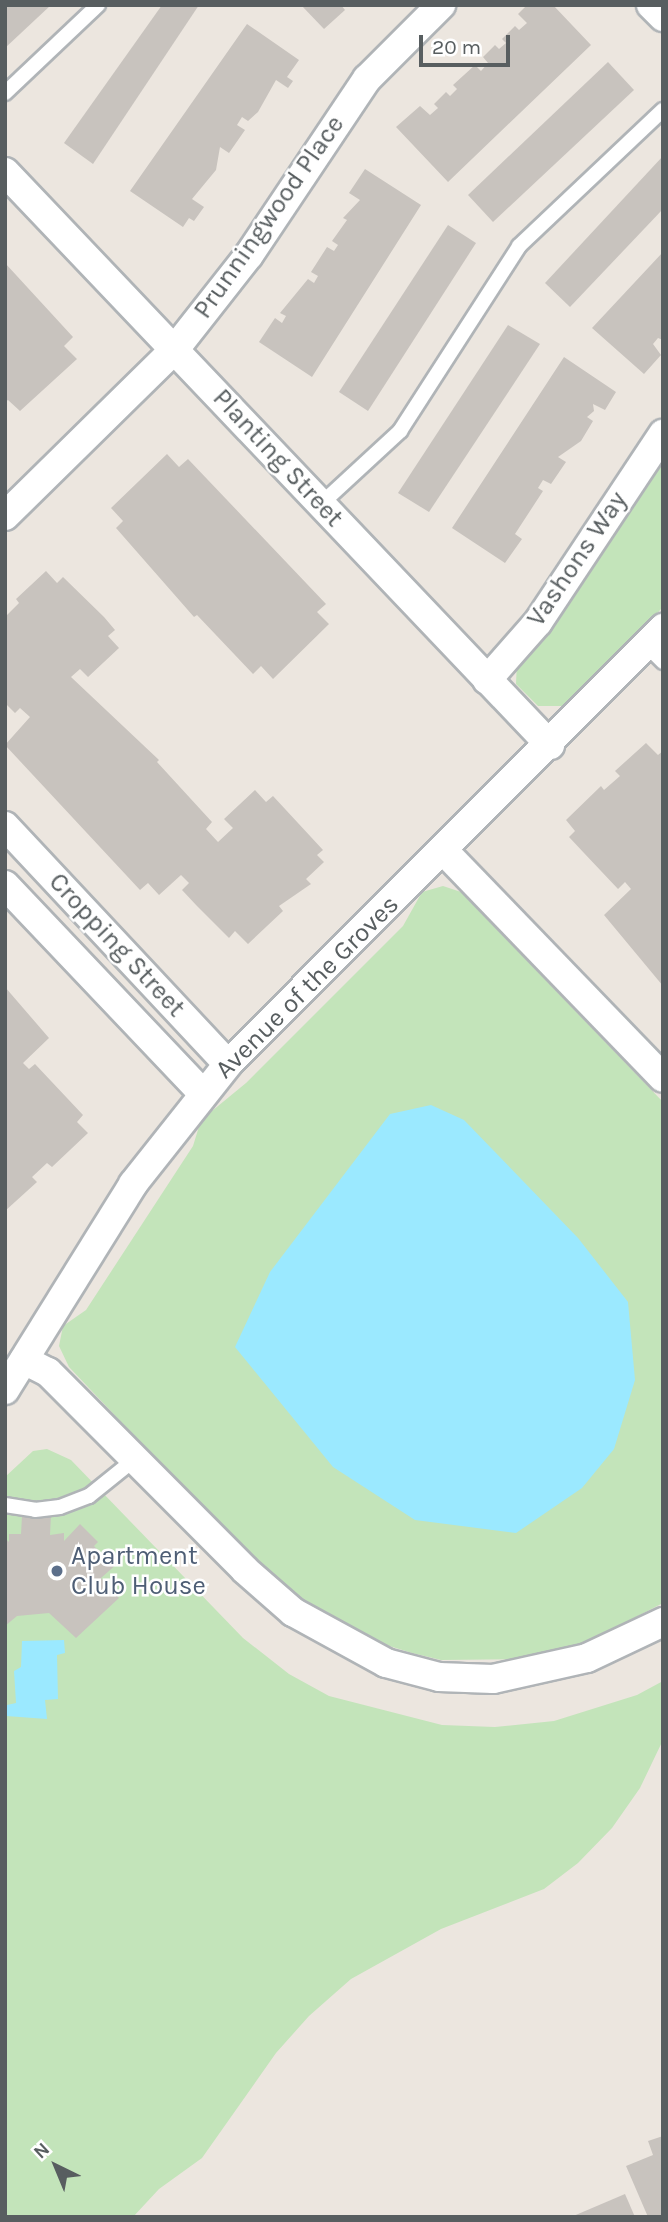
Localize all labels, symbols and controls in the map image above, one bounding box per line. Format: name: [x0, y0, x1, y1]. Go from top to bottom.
scale bar: [423, 21, 514, 65]
text: 20 m: [432, 35, 481, 59]
street label: Prunningwood Place: [187, 110, 351, 324]
street label: Planting Street: [206, 383, 350, 533]
street label: Vashons Way: [520, 486, 634, 632]
street label: Cropping Street: [42, 866, 192, 1024]
street label: Avenue of the Groves: [209, 889, 405, 1085]
place label: Apartment Club House: [71, 1540, 206, 1602]
marker: Apartment Club House: [49, 1563, 65, 1579]
north arrow: [21, 2131, 91, 2201]
text: N: [29, 2138, 54, 2163]

